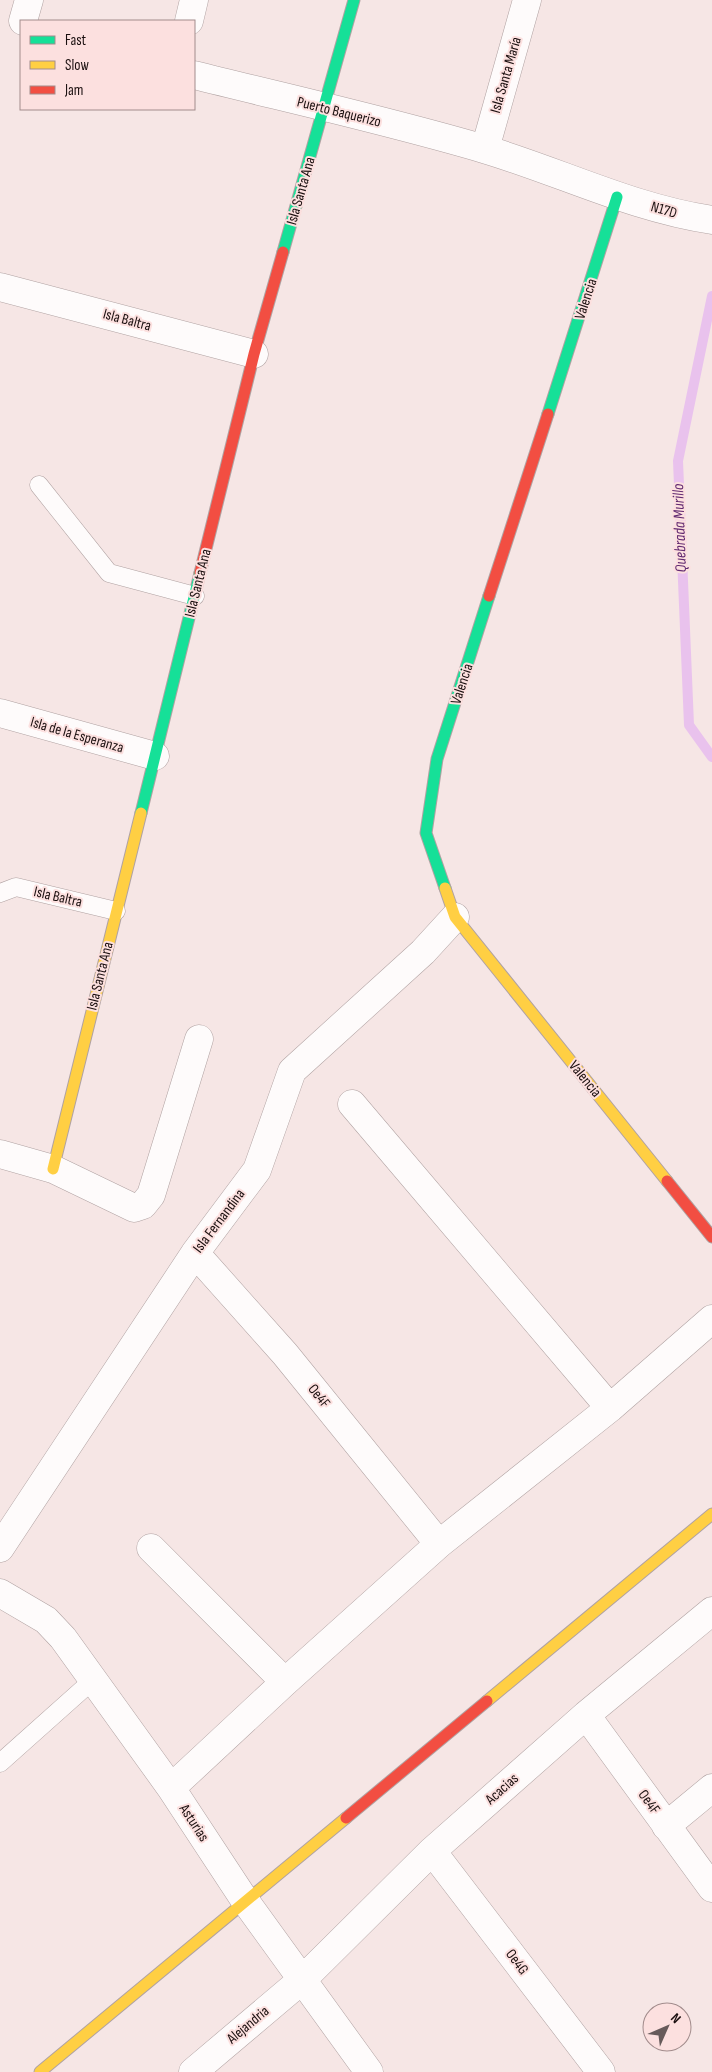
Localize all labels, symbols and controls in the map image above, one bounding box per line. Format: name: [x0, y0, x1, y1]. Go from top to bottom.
legend: [20, 20, 195, 110]
text: Fast: [65, 31, 87, 50]
street label: Isla Santa María: [486, 35, 526, 115]
text: Slow: [65, 56, 89, 75]
text: Jam: [64, 81, 83, 100]
street label: Puerto Baquerizo: [295, 92, 383, 132]
street label: Isla Santa Ana: [282, 155, 320, 227]
street label: N17D: [649, 197, 679, 223]
street label: Valencia: [570, 276, 602, 322]
street label: Isla Baltra: [101, 304, 153, 336]
water label: Quebrada Murillo: [669, 483, 691, 573]
street label: Isla Santa Ana: [180, 547, 216, 619]
street label: Valencia: [446, 661, 478, 707]
street label: Isla de la Esperanza: [28, 713, 126, 757]
street label: Isla Baltra: [32, 882, 84, 912]
street label: Isla Santa Ana: [82, 940, 118, 1012]
street label: Valencia: [564, 1057, 606, 1101]
street label: Isla Fernandina: [189, 1185, 249, 1257]
street label: Oe4F: [304, 1380, 334, 1412]
street label: Acacias: [481, 1769, 523, 1809]
street label: Oe4F: [634, 1786, 664, 1818]
street label: Asturias: [174, 1800, 213, 1845]
street label: Oe4G: [501, 1945, 533, 1979]
street label: Alejandria: [222, 2002, 273, 2049]
north arrow: [642, 2002, 692, 2052]
text: N: [667, 2010, 684, 2027]

